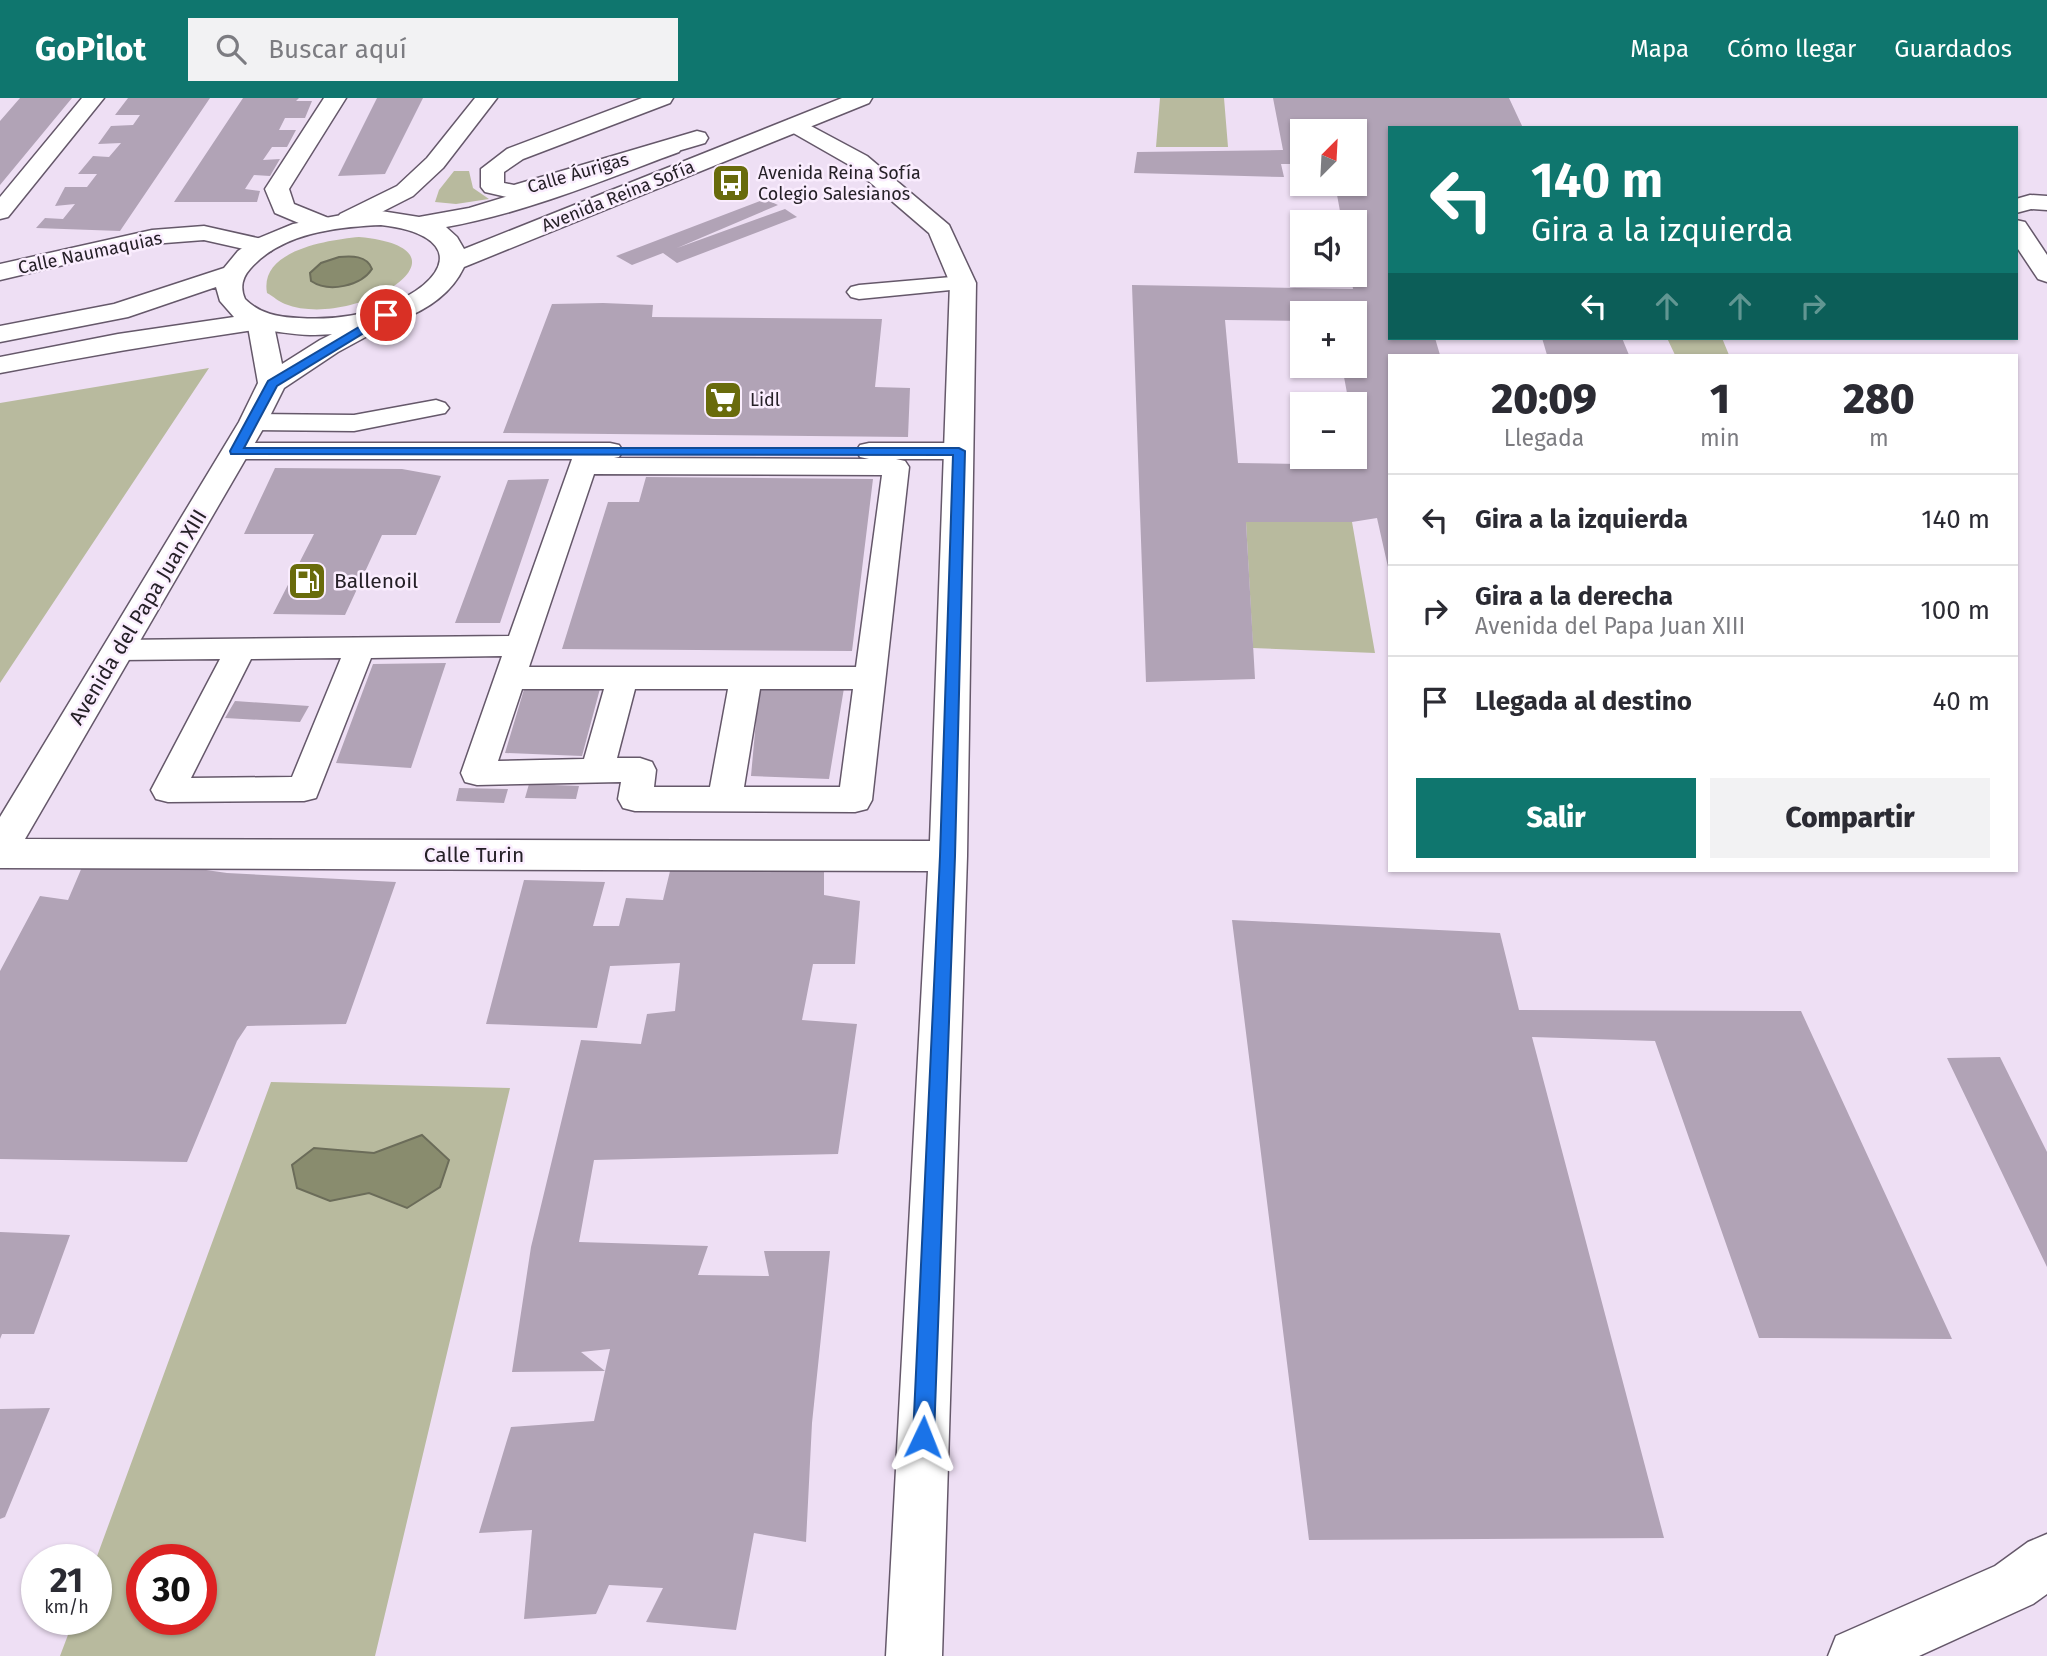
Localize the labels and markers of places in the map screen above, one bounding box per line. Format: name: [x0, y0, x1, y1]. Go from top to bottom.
bus stop icon: Avenida Reina Sofía Colegio Salesianos: [710, 162, 752, 204]
place label: Avenida Reina Sofía Colegio Salesianos: [758, 162, 921, 205]
pin: [356, 285, 416, 345]
supermarket icon: Lidl: [702, 379, 744, 421]
place label: Lidl: [750, 389, 780, 411]
fuel station icon: Ballenoil: [286, 560, 328, 602]
place label: Ballenoil: [334, 568, 418, 594]

